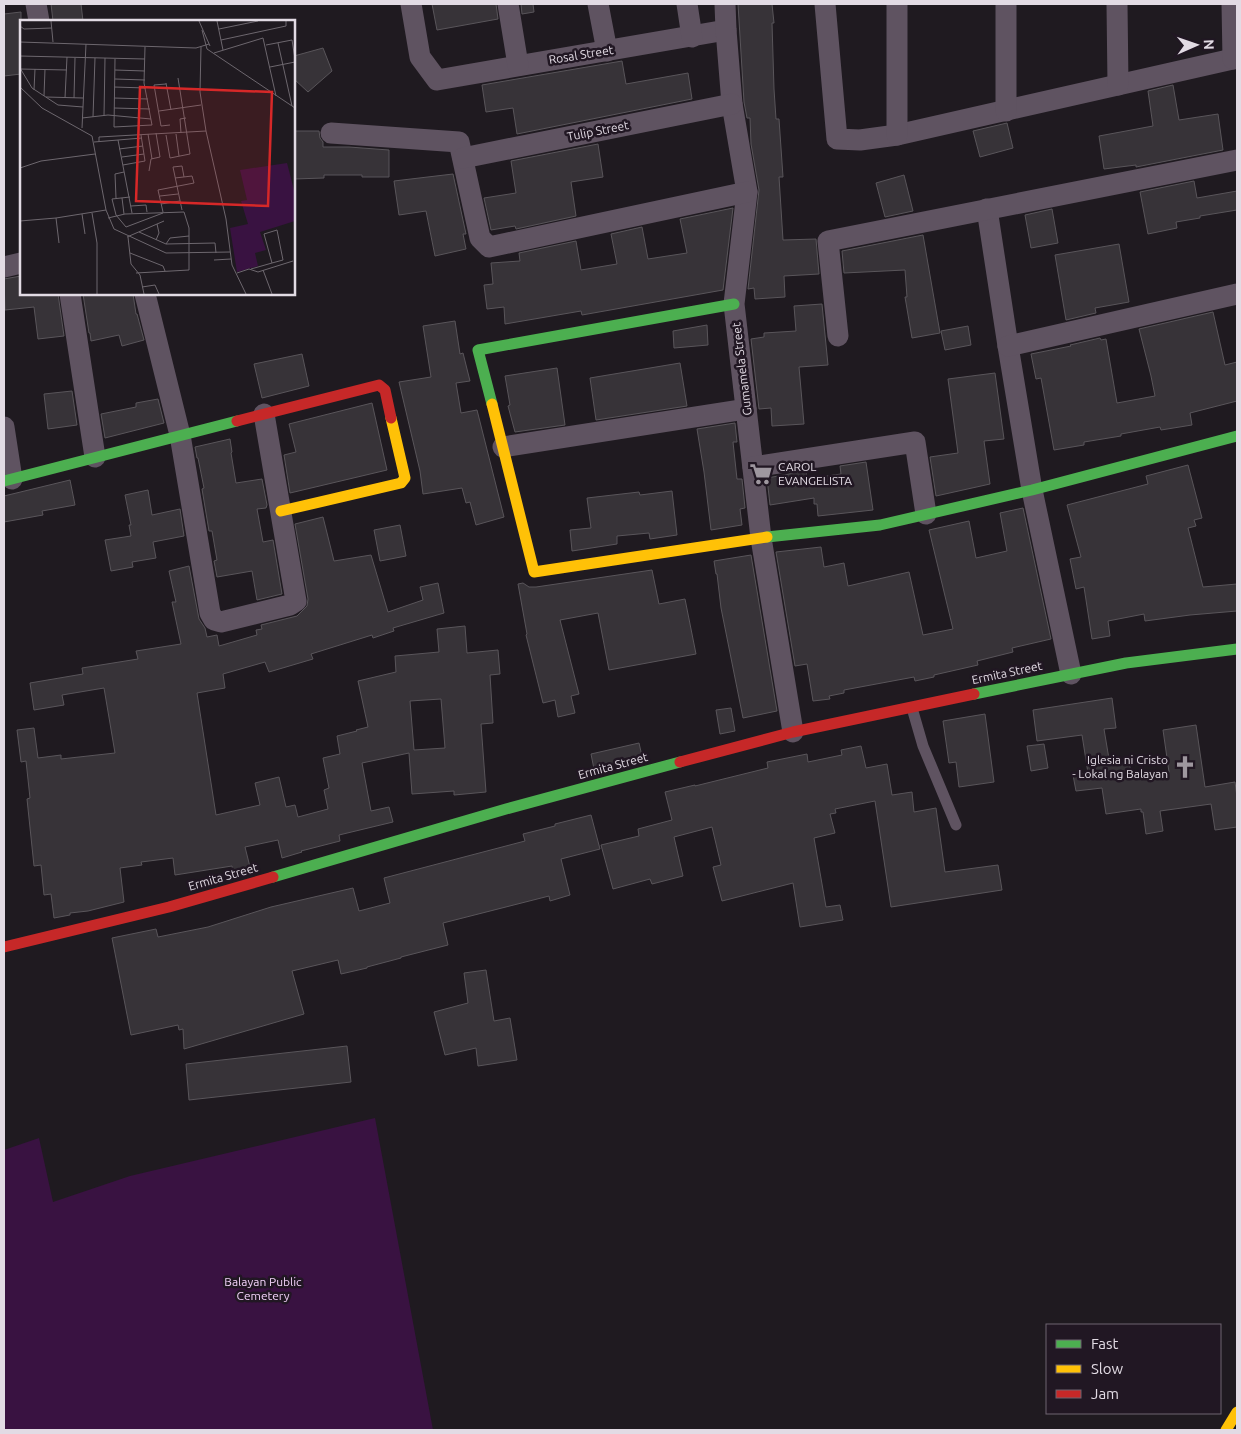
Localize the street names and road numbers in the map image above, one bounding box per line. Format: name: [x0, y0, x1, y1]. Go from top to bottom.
street label: Rosal Street: [548, 43, 614, 66]
street label: Tulip Street: [566, 118, 630, 143]
street label: Gumamela Street: [729, 321, 754, 416]
street label: Ermita Street: [970, 659, 1044, 686]
street label: Ermita Street: [577, 750, 649, 781]
street label: Ermita Street: [187, 860, 259, 893]

